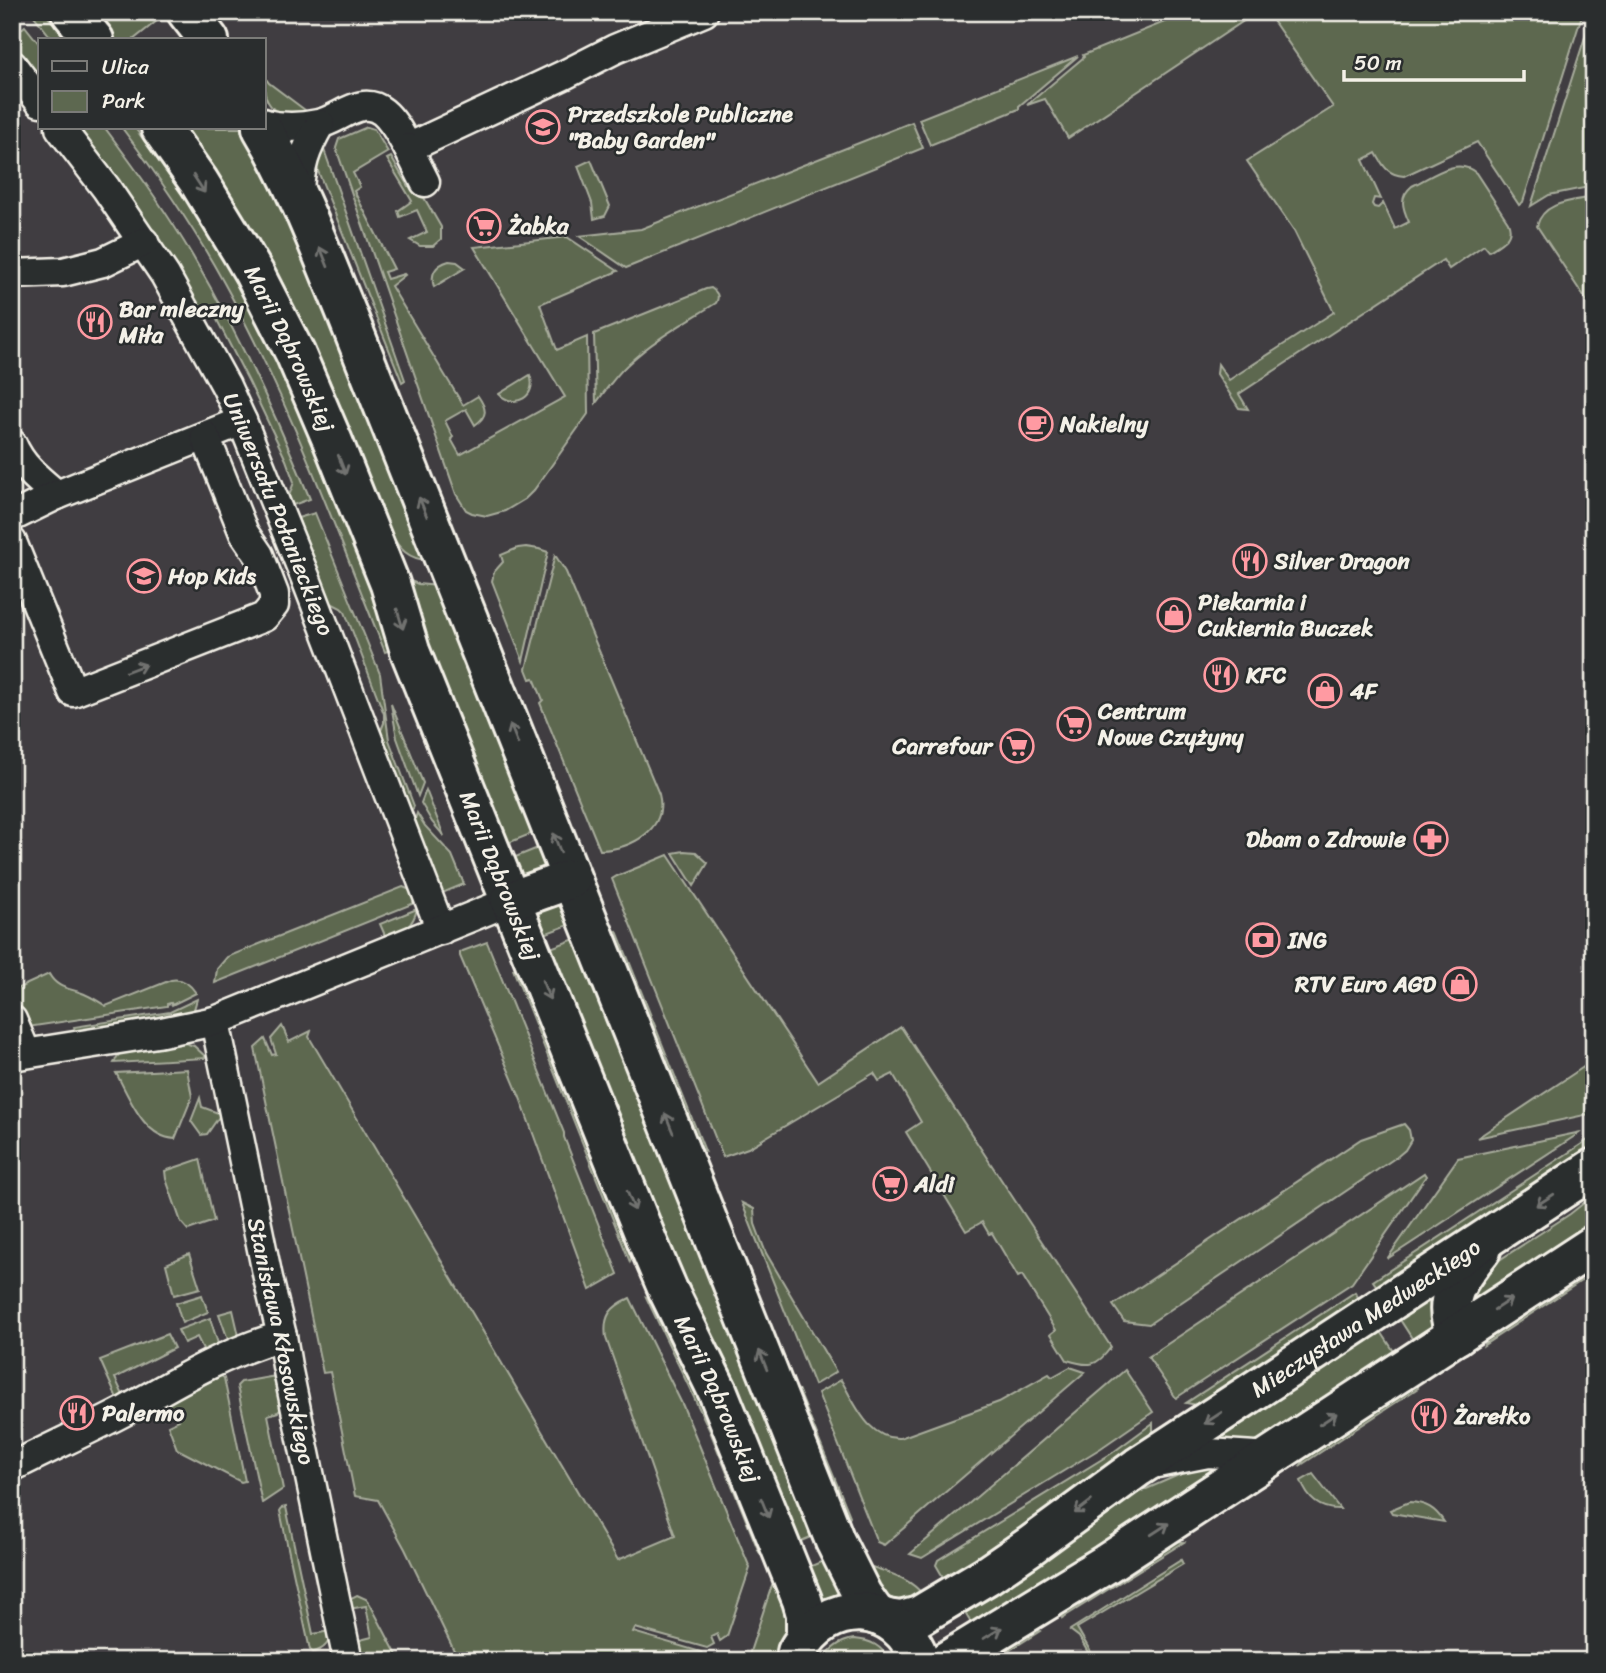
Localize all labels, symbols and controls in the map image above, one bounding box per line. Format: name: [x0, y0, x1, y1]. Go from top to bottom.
legend: [38, 38, 266, 130]
scale bar: [1344, 38, 1524, 82]
text: 50 m: [1354, 44, 1402, 82]
text: Ulica: [102, 48, 149, 86]
text: Park: [102, 82, 145, 120]
place label: Przedszkole Publiczne "Baby Garden": [568, 94, 794, 161]
school or university icon: Przedszkole Publiczne "Baby Garden": [524, 108, 562, 146]
one-way arrow: [192, 174, 207, 193]
place label: Żabka: [507, 206, 570, 247]
supermarket icon: Żabka: [465, 207, 503, 245]
one-way arrow: [316, 247, 329, 269]
street label: Marii Dąbrowskiej: [233, 258, 347, 439]
place label: Bar mleczny Miła: [118, 289, 244, 356]
restaurant icon: Bar mleczny Miła: [76, 303, 114, 341]
street label: Uniwersału Połanieckiego: [211, 385, 347, 642]
place label: Nakielny: [1059, 404, 1149, 445]
cafe icon: Nakielny: [1017, 405, 1055, 443]
one-way arrow: [337, 454, 350, 476]
one-way arrow: [415, 497, 428, 519]
place label: Silver Dragon: [1273, 541, 1410, 582]
restaurant icon: Silver Dragon: [1231, 542, 1269, 580]
place label: Hop Kids: [167, 556, 257, 597]
school or university icon: Hop Kids: [125, 557, 163, 595]
place label: Piekarnia i Cukiernia Buczek: [1197, 582, 1373, 649]
shop icon: Piekarnia i Cukiernia Buczek: [1155, 596, 1193, 634]
one-way arrow: [395, 608, 408, 630]
place label: KFC: [1245, 655, 1287, 696]
restaurant icon: KFC: [1202, 656, 1240, 694]
one-way arrow: [125, 660, 147, 673]
place label: 4F: [1349, 671, 1378, 712]
shop icon: 4F: [1306, 672, 1344, 710]
place label: Centrum Nowe Czyżyny: [1097, 691, 1245, 758]
supermarket icon: Centrum Nowe Czyżyny: [1055, 705, 1093, 743]
one-way arrow: [506, 724, 519, 746]
place label: Carrefour: [891, 726, 995, 767]
supermarket icon: Carrefour: [998, 727, 1036, 765]
street label: Marii Dąbrowskiej: [448, 784, 553, 968]
place label: Dbam o Zdrowie: [1246, 819, 1406, 860]
pharmacy icon: Dbam o Zdrowie: [1412, 820, 1450, 858]
one-way arrow: [549, 833, 562, 855]
place label: ING: [1287, 920, 1327, 961]
bank icon: ING: [1244, 921, 1282, 959]
place label: RTV Euro AGD: [1294, 964, 1436, 1005]
shop icon: RTV Euro AGD: [1441, 965, 1479, 1003]
one-way arrow: [541, 979, 554, 1001]
one-way arrow: [661, 1113, 674, 1134]
place label: Aldi: [913, 1164, 956, 1205]
supermarket icon: Aldi: [871, 1165, 909, 1203]
one-way arrow: [626, 1190, 639, 1212]
one-way arrow: [1535, 1193, 1555, 1207]
street label: Stanisława Kłosowskiego: [236, 1214, 327, 1469]
street label: Mieczysława Medweckiego: [1242, 1227, 1489, 1409]
one-way arrow: [1493, 1297, 1513, 1311]
street label: Marii Dąbrowskiej: [663, 1307, 773, 1490]
one-way arrow: [755, 1349, 768, 1371]
place label: Palermo: [102, 1393, 185, 1434]
restaurant icon: Palermo: [58, 1394, 96, 1432]
place label: Żarełko: [1453, 1396, 1531, 1437]
restaurant icon: Żarełko: [1410, 1397, 1448, 1435]
one-way arrow: [1204, 1410, 1223, 1425]
one-way arrow: [1317, 1412, 1337, 1426]
one-way arrow: [759, 1496, 772, 1518]
one-way arrow: [1074, 1499, 1092, 1514]
one-way arrow: [1150, 1521, 1170, 1535]
one-way arrow: [983, 1625, 1003, 1639]

